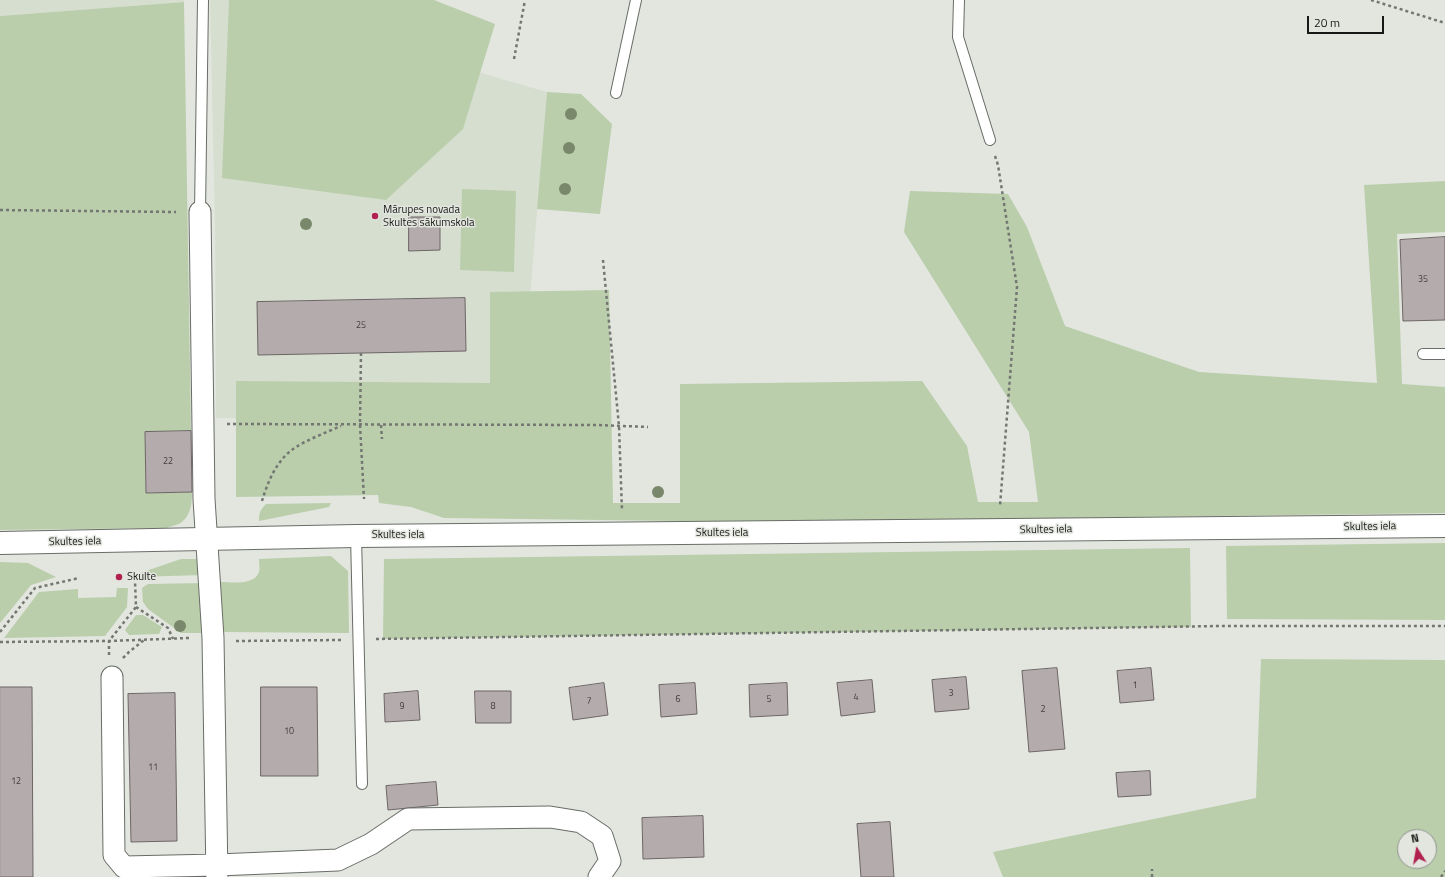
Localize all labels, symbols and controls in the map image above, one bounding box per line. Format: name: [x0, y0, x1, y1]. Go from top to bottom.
scale bar: [1309, 8, 1386, 34]
text: 20 m: [1314, 13, 1340, 32]
place label: Mārupes novada Skultes sākumskola: [383, 203, 475, 229]
marker: Mārupes novada Skultes sākumskola: [370, 211, 380, 221]
house number: 35: [1418, 275, 1428, 285]
house number: 25: [356, 321, 366, 331]
house number: 22: [163, 457, 173, 467]
street label: Skultes iela: [1344, 520, 1396, 534]
street label: Skultes iela: [1020, 523, 1072, 537]
street label: Skultes iela: [696, 526, 748, 540]
street label: Skultes iela: [372, 528, 424, 542]
street label: Skultes iela: [49, 535, 101, 549]
place label: Skulte: [127, 570, 156, 584]
marker: Skulte: [114, 572, 124, 582]
house number: 1: [1132, 681, 1138, 691]
house number: 3: [948, 689, 954, 699]
house number: 4: [853, 693, 859, 703]
house number: 6: [675, 695, 681, 705]
house number: 5: [766, 695, 772, 705]
house number: 7: [586, 697, 592, 707]
house number: 9: [399, 702, 405, 712]
house number: 8: [490, 702, 496, 712]
house number: 2: [1040, 705, 1046, 715]
house number: 10: [284, 727, 294, 737]
house number: 11: [148, 763, 158, 773]
house number: 12: [11, 777, 21, 787]
north arrow: [1397, 829, 1437, 869]
text: N: [1410, 830, 1420, 847]

